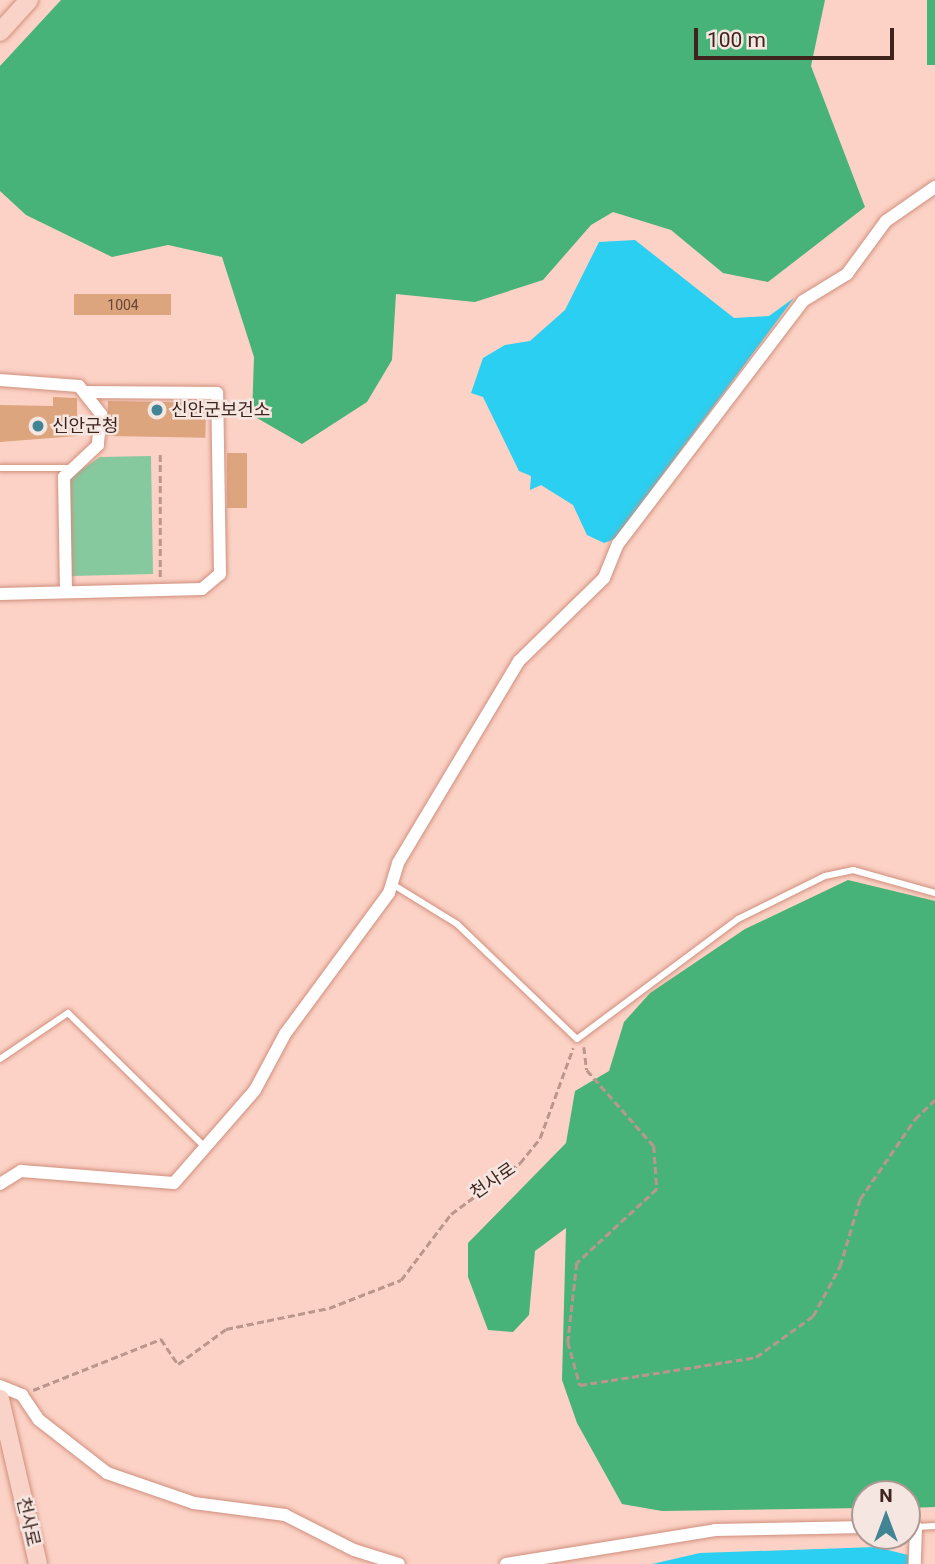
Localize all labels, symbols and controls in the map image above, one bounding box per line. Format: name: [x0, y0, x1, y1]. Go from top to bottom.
scale bar: [697, 14, 897, 58]
text: 100 m: [707, 28, 766, 52]
house number: 1004: [107, 297, 139, 313]
place label: 신안군보건소: [171, 399, 270, 421]
marker: 신안군보건소: [149, 402, 165, 418]
place label: 신안군청: [52, 415, 118, 437]
marker: 신안군청: [30, 418, 46, 434]
street label: 천사로: [466, 1158, 520, 1204]
north arrow: [851, 1480, 921, 1550]
text: N: [879, 1484, 893, 1507]
street label: 천사로: [12, 1495, 44, 1549]

